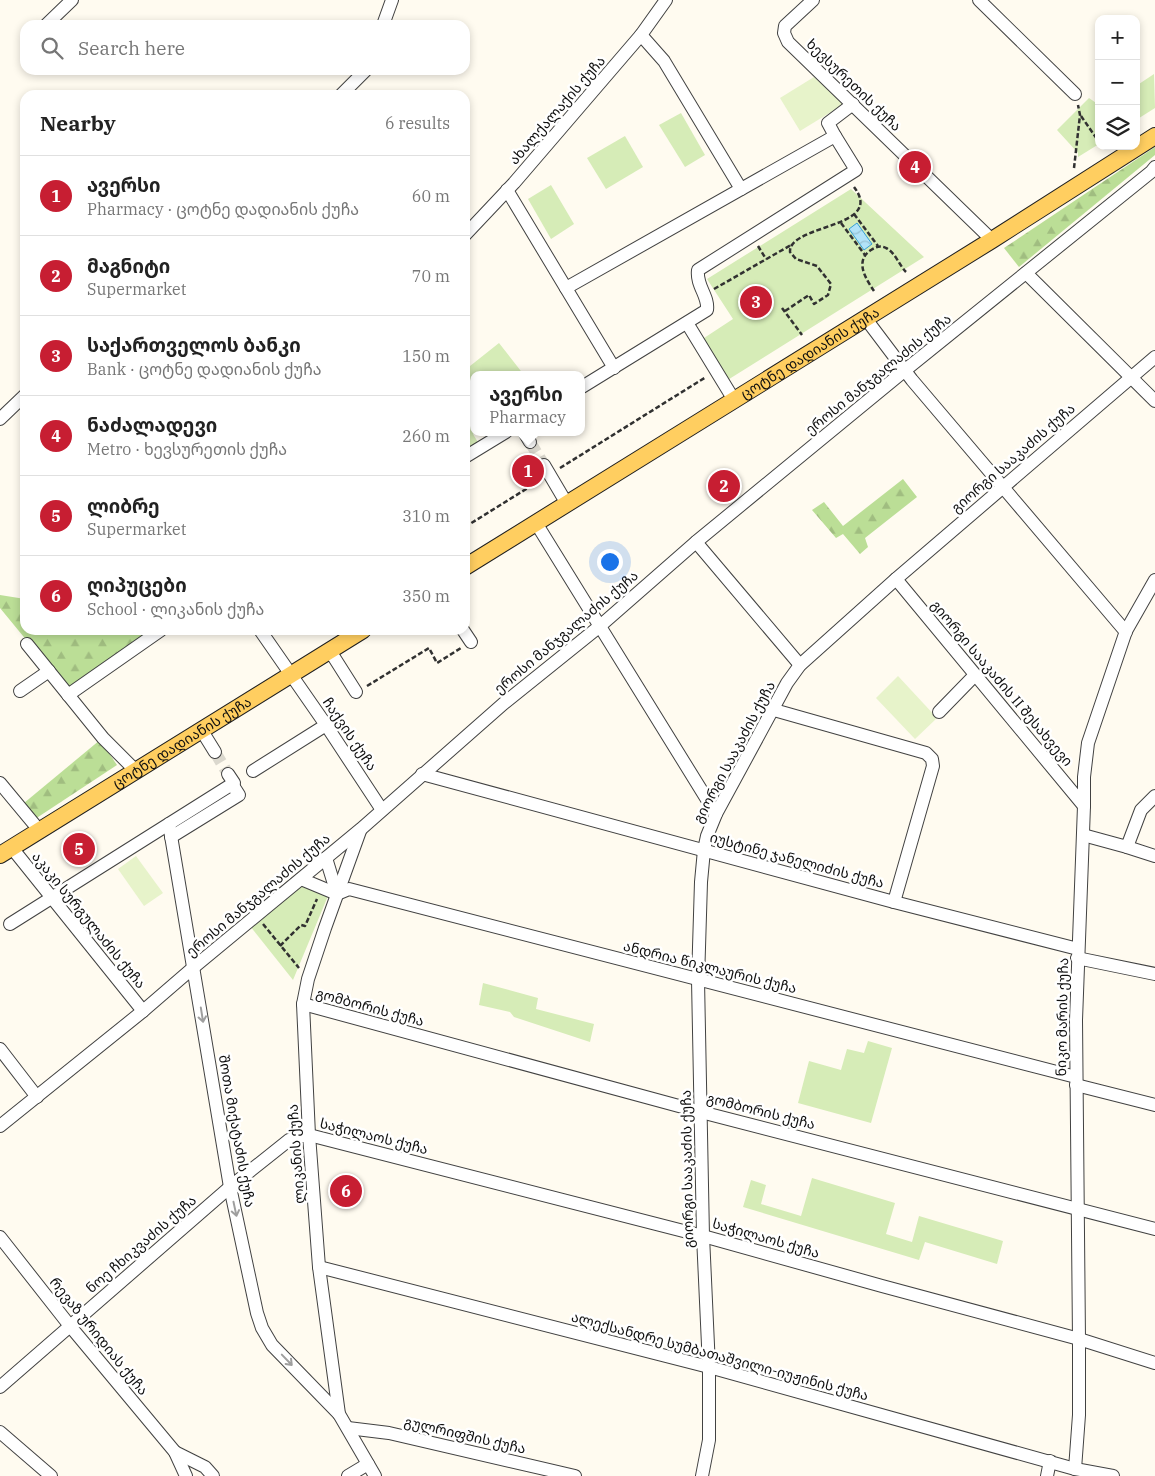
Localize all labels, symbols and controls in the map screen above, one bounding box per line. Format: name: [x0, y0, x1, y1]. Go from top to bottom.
map controls: [1095, 15, 1140, 150]
button: +: [1095, 15, 1140, 60]
search box: [20, 20, 470, 75]
icon: search: [38, 34, 66, 62]
street label: ხევსურეთის ქუჩა: [803, 35, 905, 135]
text: Search here: [78, 36, 185, 60]
street label: ახალქალაქის ქუჩა: [505, 52, 609, 168]
button: −: [1095, 60, 1140, 105]
button: layers: [1095, 105, 1140, 150]
text: Nearby: [40, 109, 116, 137]
text: 6 results: [385, 113, 450, 133]
pin: 4: [899, 148, 931, 186]
text: ავერსი: [87, 173, 161, 197]
text: 1: [51, 186, 61, 206]
text: 60 m: [412, 186, 450, 206]
text: Pharmacy · ცოტნე დადიანის ქუჩა: [87, 199, 359, 219]
text: მაგნიტი: [87, 254, 170, 278]
text: 2: [51, 266, 61, 286]
text: 70 m: [412, 266, 450, 286]
text: Supermarket: [87, 279, 186, 299]
pin: 3: [740, 283, 772, 321]
street label: ცოტნე დადიანის ქუჩა: [737, 303, 883, 403]
street label: ეროსი მანჯგალაძის ქუჩა: [801, 310, 955, 438]
text: საქართველოს ბანკი: [87, 333, 301, 357]
text: 3: [51, 346, 61, 366]
text: 150 m: [402, 346, 450, 366]
text: Bank · ცოტნე დადიანის ქუჩა: [87, 359, 321, 379]
popup: [470, 371, 585, 436]
text: ავერსი: [489, 382, 563, 406]
street label: გიორგი სააკაძის ქუჩა: [947, 399, 1079, 517]
text: Pharmacy: [489, 407, 566, 427]
text: ნაძალადევი: [87, 413, 217, 437]
text: 4: [51, 426, 61, 446]
text: 260 m: [402, 426, 450, 446]
text: Metro · ხევსურეთის ქუჩა: [87, 439, 287, 459]
pin: 1: [512, 452, 544, 490]
pin: 2: [708, 467, 740, 505]
text: ლიბრე: [87, 494, 160, 518]
text: 5: [51, 506, 61, 526]
text: 310 m: [402, 506, 450, 526]
text: Supermarket: [87, 519, 186, 539]
your location: [597, 549, 623, 575]
street label: ეროსი მანჯგალაძის ქუჩა: [490, 566, 642, 698]
text: ღიპუცები: [87, 573, 187, 597]
text: 6: [51, 586, 61, 606]
text: 350 m: [402, 586, 450, 606]
street label: გიორგი სააკაძის II შესახვევი: [927, 596, 1077, 770]
text: School · ლიკანის ქუჩა: [87, 599, 264, 619]
street label: გიორგი სააკაძის ქუჩა: [689, 678, 779, 826]
street label: ცოტნე დადიანის ქუჩა: [109, 692, 255, 792]
street label: ჩაქვის ქუჩა: [319, 694, 381, 774]
street label: იუსტინე ჯანელიძის ქუჩა: [708, 828, 886, 892]
street label: ეროსი მანჯგალაძის ქუჩა: [182, 829, 334, 961]
pin: 5: [63, 830, 95, 868]
street label: აკაკი სურგულაძის ქუჩა: [28, 848, 150, 992]
street label: ანდრია წიკლაურის ქუჩა: [622, 937, 798, 997]
street label: ნიკო მარის ქუჩა: [1052, 957, 1072, 1077]
street label: გომბორის ქუჩა: [314, 984, 426, 1030]
one-way arrow: [197, 1006, 207, 1022]
street label: შოთა მიქატაძის ქუჩა: [215, 1053, 259, 1209]
street label: გომბორის ქუჩა: [705, 1089, 817, 1133]
street label: გიორგი სააკაძის ქუჩა: [677, 1090, 697, 1248]
street label: ლიკანის ქუჩა: [284, 1104, 308, 1204]
street label: საჭილაოს ქუჩა: [318, 1114, 430, 1158]
pin: 6: [330, 1172, 362, 1210]
street label: ნოე ჩხიკვაძის ქუჩა: [82, 1191, 200, 1297]
one-way arrow: [231, 1201, 240, 1217]
street label: საჭილაოს ქუჩა: [710, 1214, 822, 1262]
street label: რევაზ ურიდიას ქუჩა: [46, 1273, 152, 1399]
street label: ალექსანდრე სუმბათაშვილი-იუჟინის ქუჩა: [569, 1308, 871, 1404]
one-way arrow: [281, 1354, 293, 1366]
street label: გულრიფშის ქუჩა: [402, 1412, 528, 1458]

